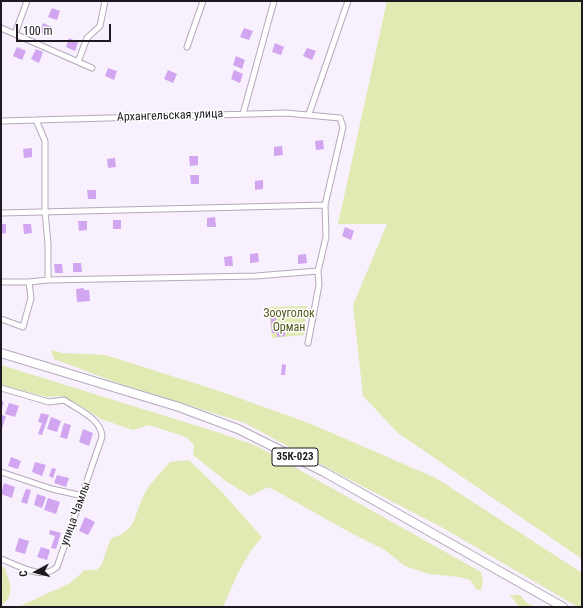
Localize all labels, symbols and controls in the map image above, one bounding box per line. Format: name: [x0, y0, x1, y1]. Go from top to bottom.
scale bar: [18, 16, 113, 42]
text: 100 m: [23, 24, 53, 38]
street label: Архангельская улица: [117, 107, 223, 125]
park label: Зооуголок Орман: [263, 307, 315, 335]
road number: 35К-023: [272, 448, 318, 466]
street label: улица Чамлы: [58, 480, 94, 548]
north arrow: [16, 552, 56, 592]
text: С: [17, 570, 30, 577]

